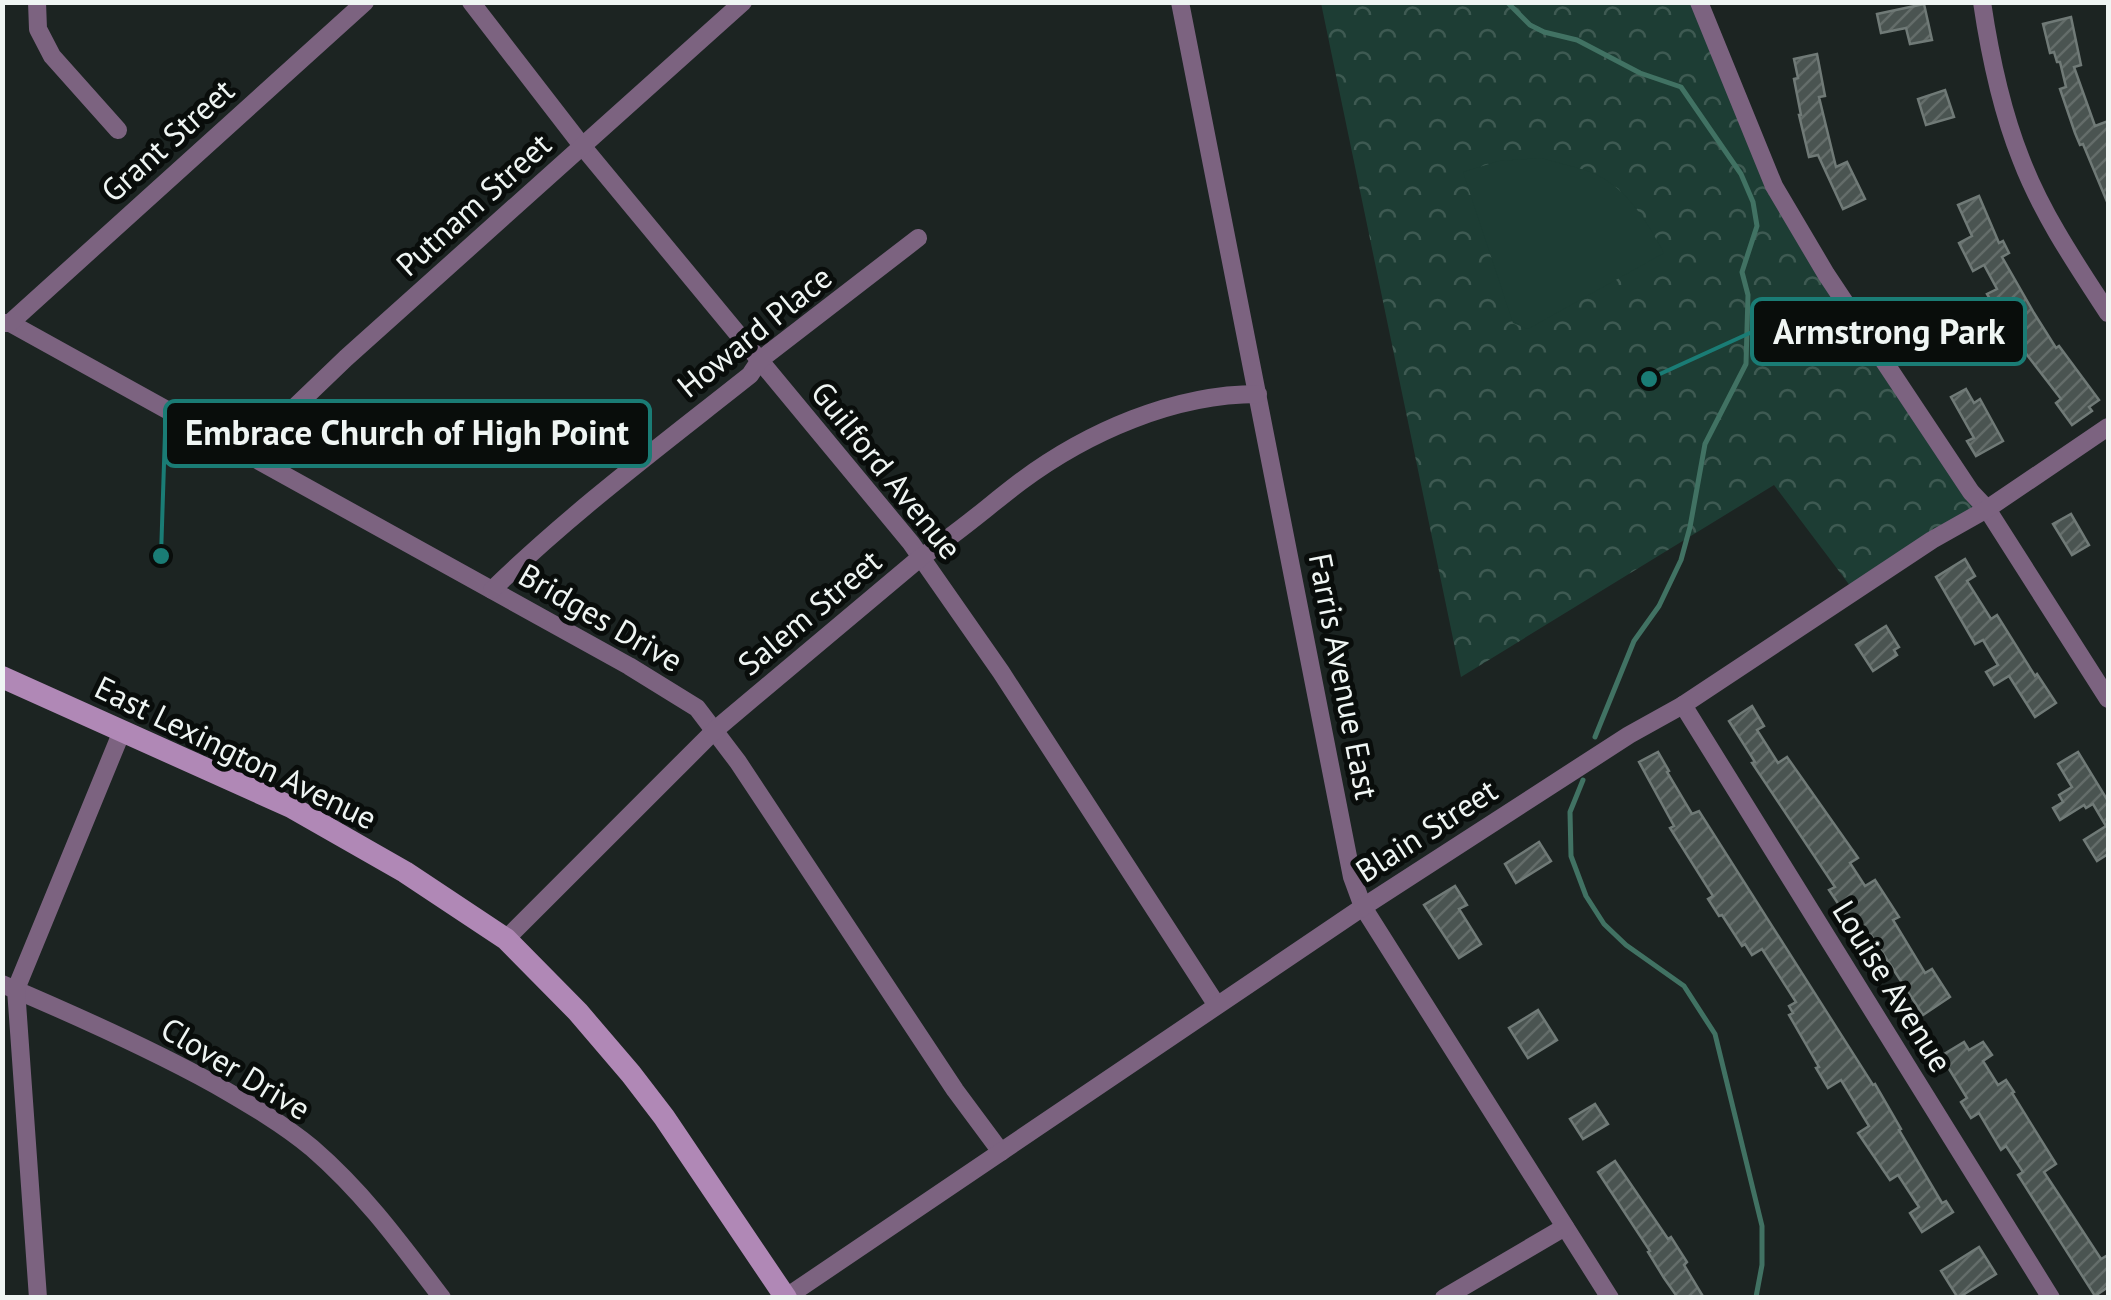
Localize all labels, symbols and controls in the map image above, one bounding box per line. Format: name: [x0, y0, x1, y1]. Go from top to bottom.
street label: Grant Street: [92, 69, 242, 211]
street label: Putnam Street: [387, 123, 559, 285]
street label: Howard Place: [668, 256, 840, 406]
callout: Armstrong Park: [1752, 299, 2025, 364]
text: Armstrong Park: [1773, 308, 2006, 354]
street label: Guilford Avenue: [802, 372, 972, 568]
callout: Embrace Church of High Point: [165, 401, 650, 466]
text: Embrace Church of High Point: [185, 409, 630, 455]
street label: Salem Street: [729, 540, 890, 684]
street label: Farris Avenue East: [1300, 549, 1388, 803]
street label: Bridges Drive: [511, 553, 691, 681]
street label: East Lexington Avenue: [88, 666, 384, 838]
street label: Blain Street: [1347, 769, 1505, 891]
street label: Louise Avenue: [1824, 892, 1962, 1080]
street label: Clover Drive: [154, 1007, 318, 1129]

